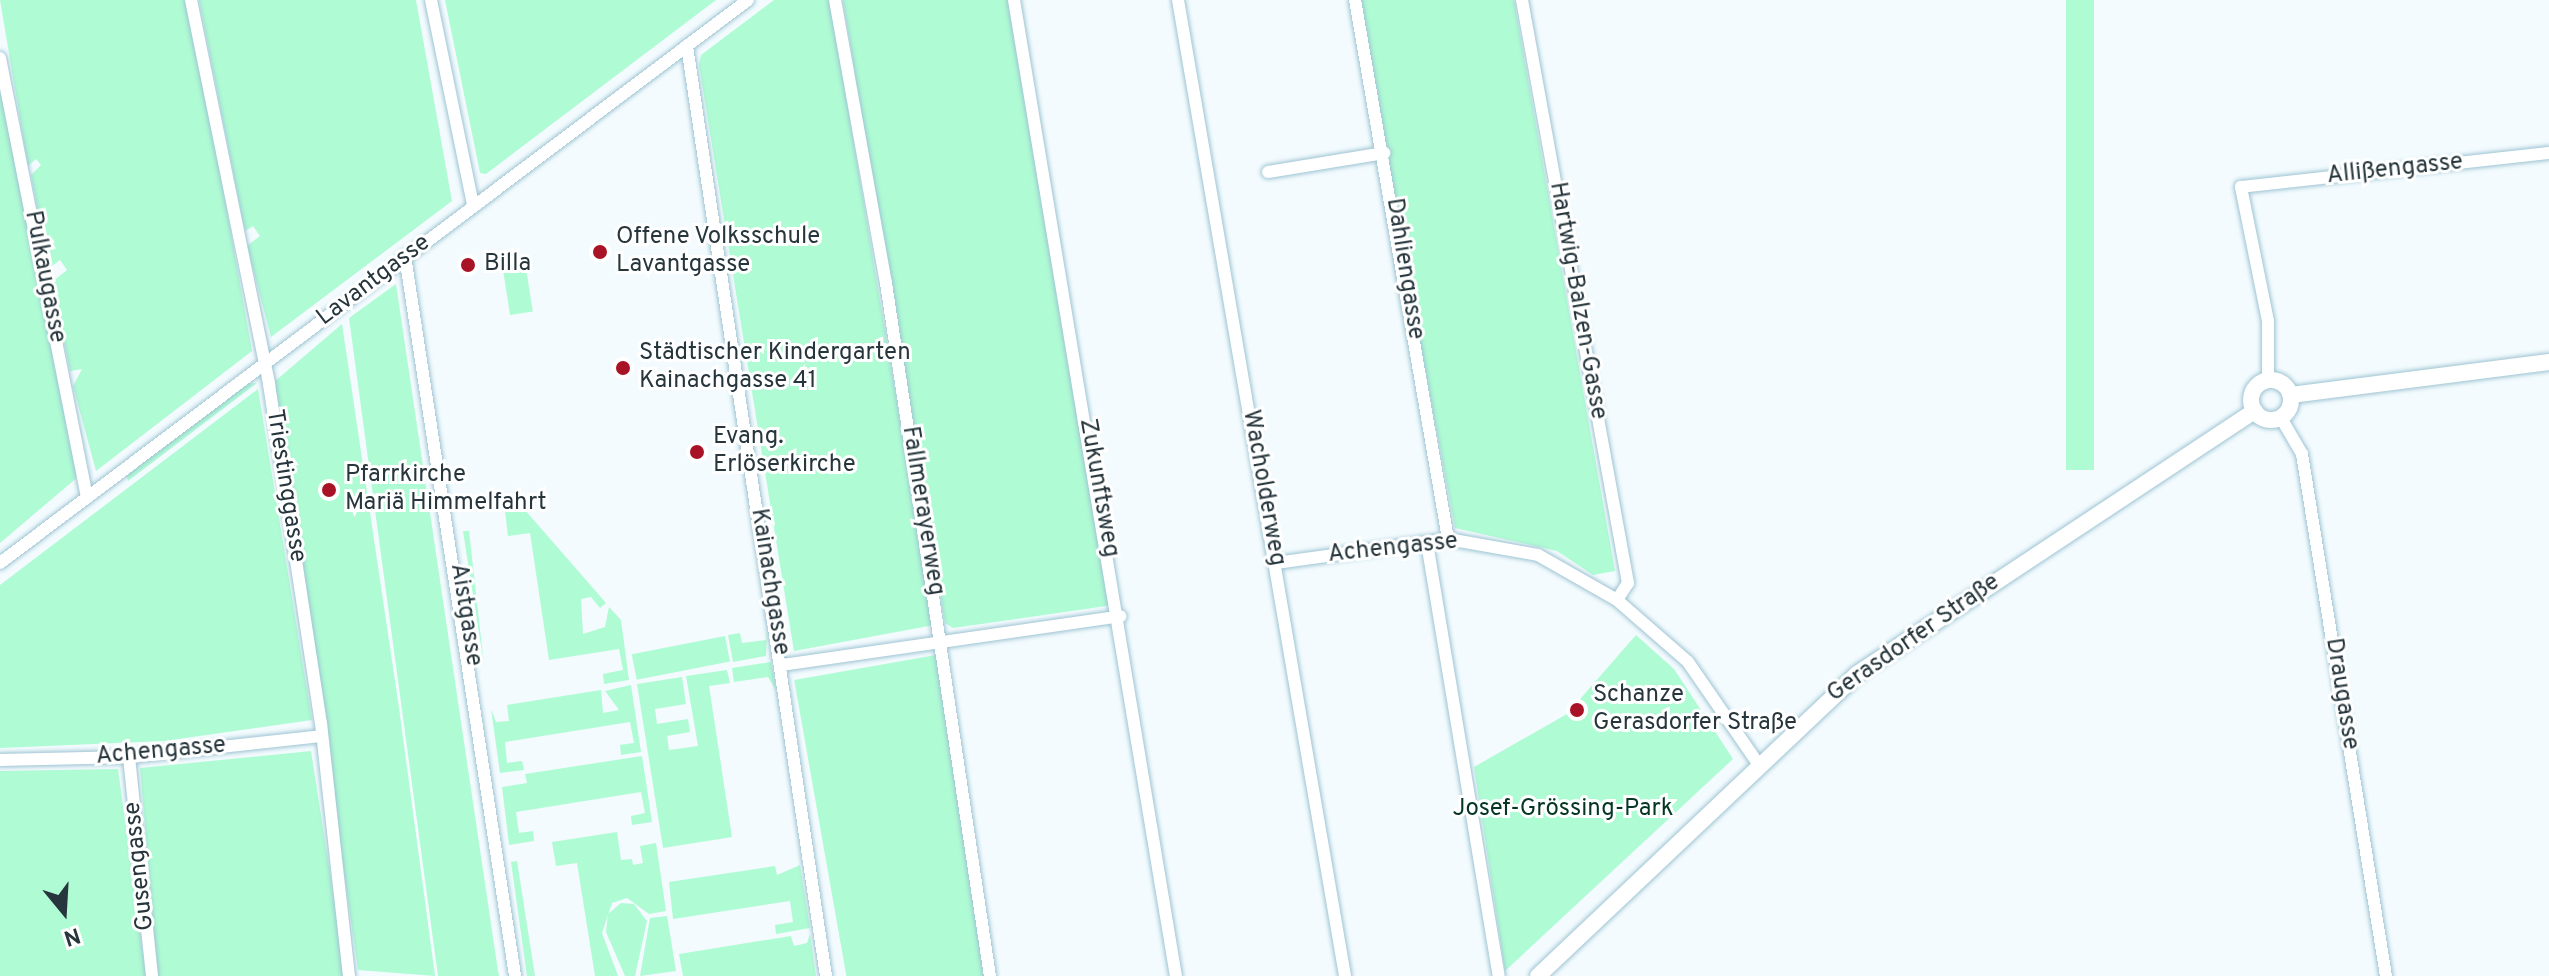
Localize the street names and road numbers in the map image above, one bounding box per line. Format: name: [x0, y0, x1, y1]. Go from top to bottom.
street label: Allißengasse: [2326, 149, 2464, 191]
street label: Hartwig-Balzen-Gasse: [1542, 180, 1612, 422]
street label: Dahliengasse: [1379, 196, 1429, 342]
street label: Pulkaugasse: [17, 208, 71, 346]
street label: Lavantgasse: [312, 229, 436, 333]
street label: Triestinggasse: [259, 408, 311, 564]
street label: Wacholderweg: [1235, 408, 1291, 568]
street label: Zukunftsweg: [1072, 416, 1124, 560]
street label: Fallmerayerweg: [894, 424, 950, 598]
street label: Kainachgasse: [743, 507, 795, 657]
street label: Achengasse: [1327, 528, 1459, 570]
street label: Aistgasse: [443, 562, 487, 668]
street label: Gerasdorfer Straße: [1822, 569, 2006, 709]
street label: Draugasse: [2318, 636, 2364, 752]
street label: Achengasse: [95, 732, 227, 772]
street label: Gusengasse: [119, 800, 161, 932]

